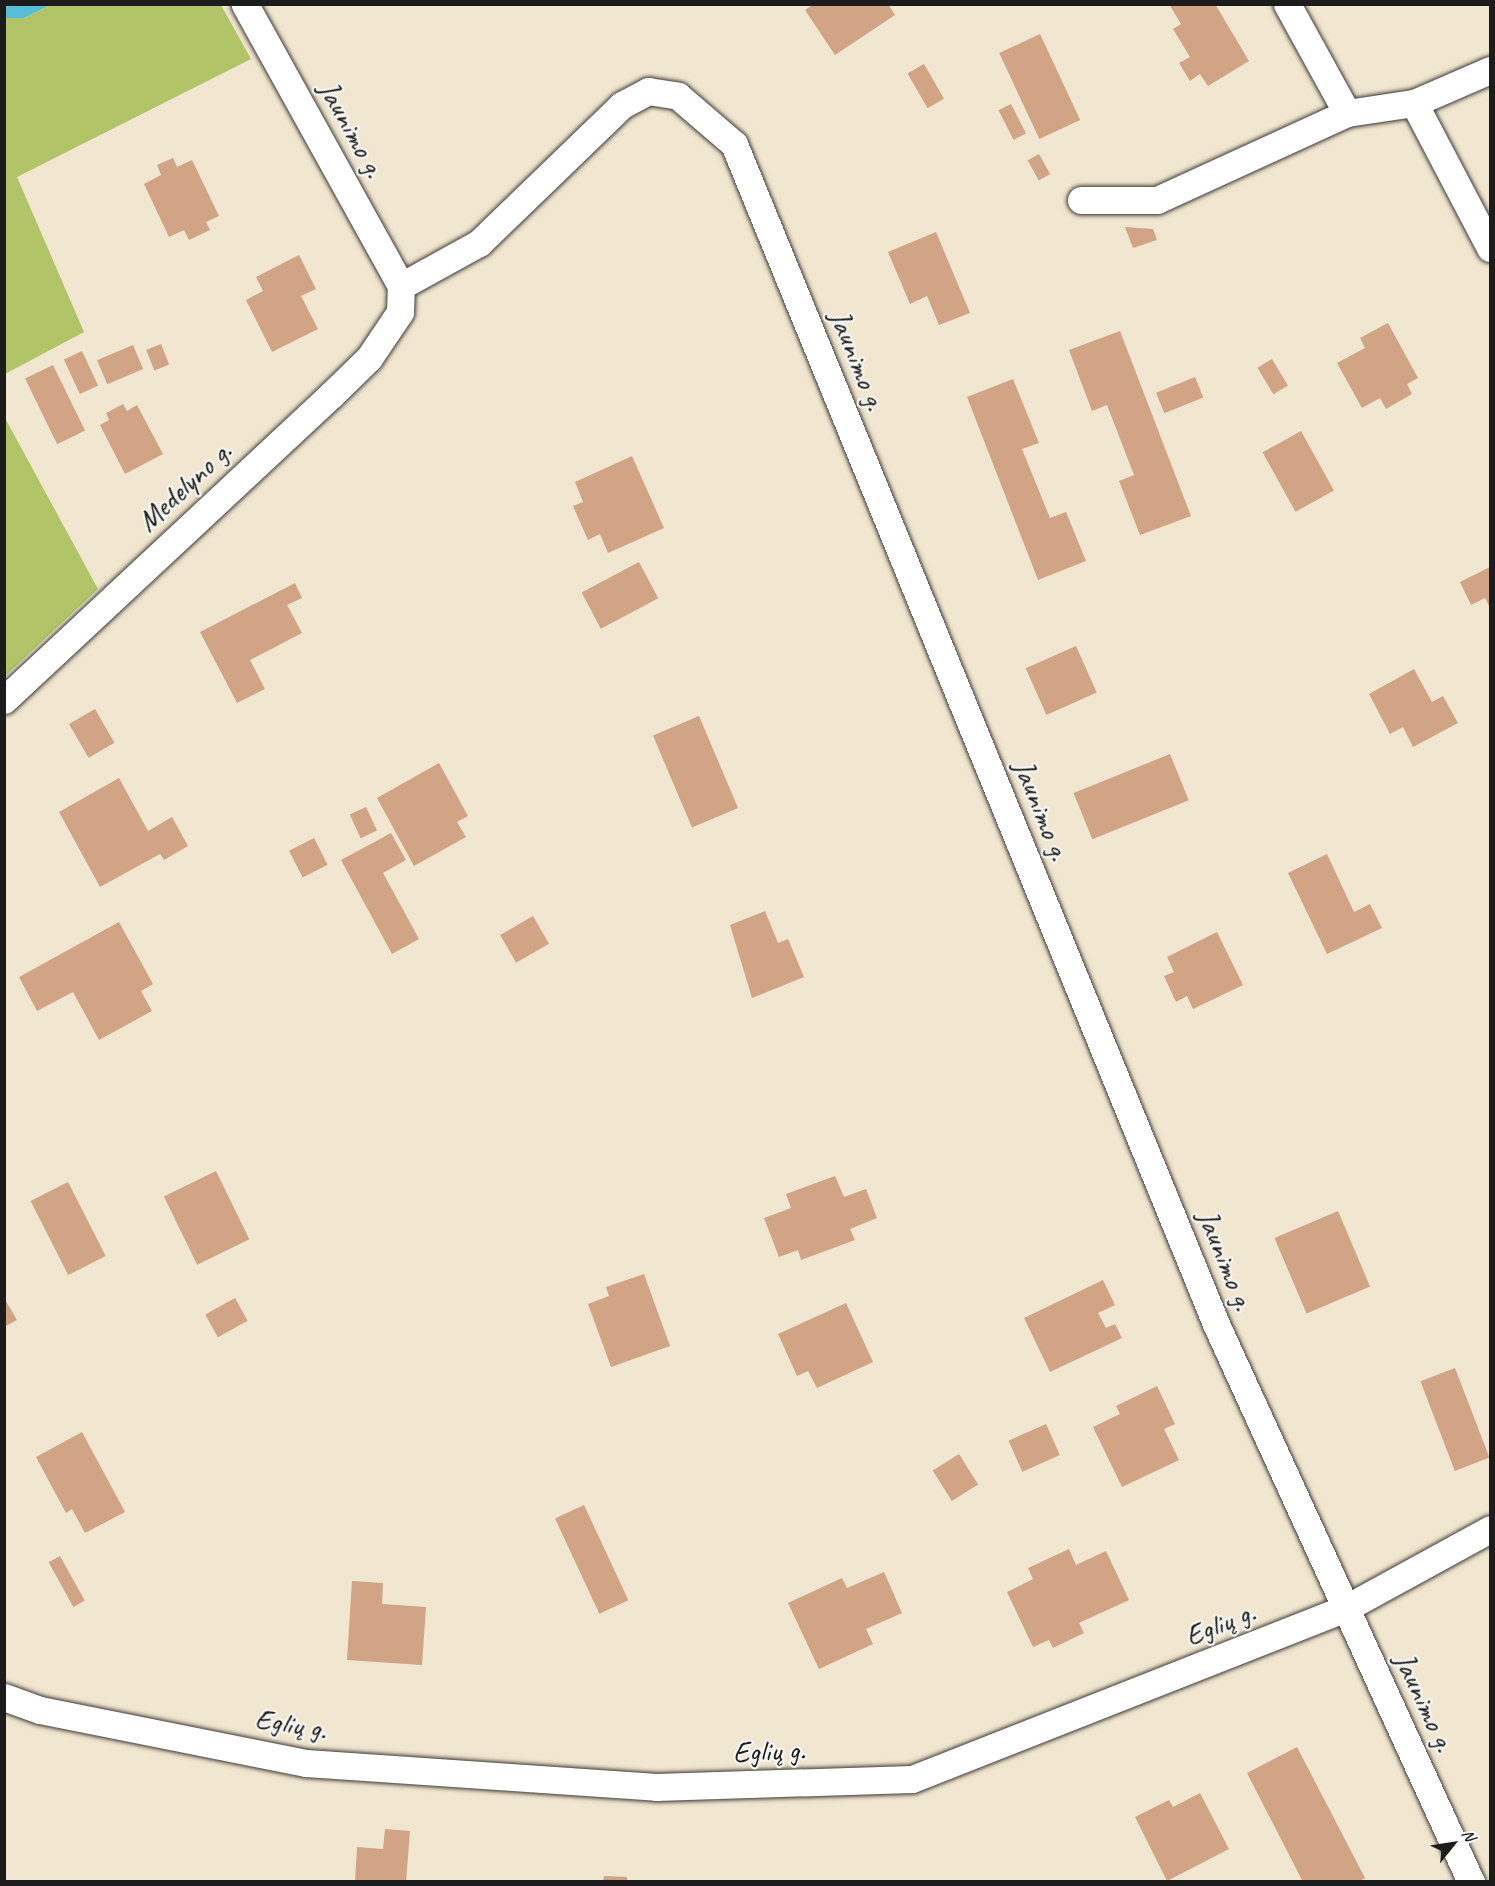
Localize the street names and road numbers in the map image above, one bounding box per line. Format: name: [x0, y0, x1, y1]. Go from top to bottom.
street label: Jaunimo g.: [311, 74, 393, 184]
street label: Jaunimo g.: [822, 305, 894, 415]
street label: Medelyno g.: [129, 433, 239, 539]
street label: Jaunimo g.: [1006, 755, 1078, 865]
street label: Jaunimo g.: [1190, 1205, 1262, 1315]
street label: Eglių g.: [1180, 1594, 1260, 1654]
street label: Jaunimo g.: [1386, 1647, 1464, 1757]
street label: Eglių g.: [253, 1701, 329, 1747]
street label: Eglių g.: [732, 1732, 806, 1770]

